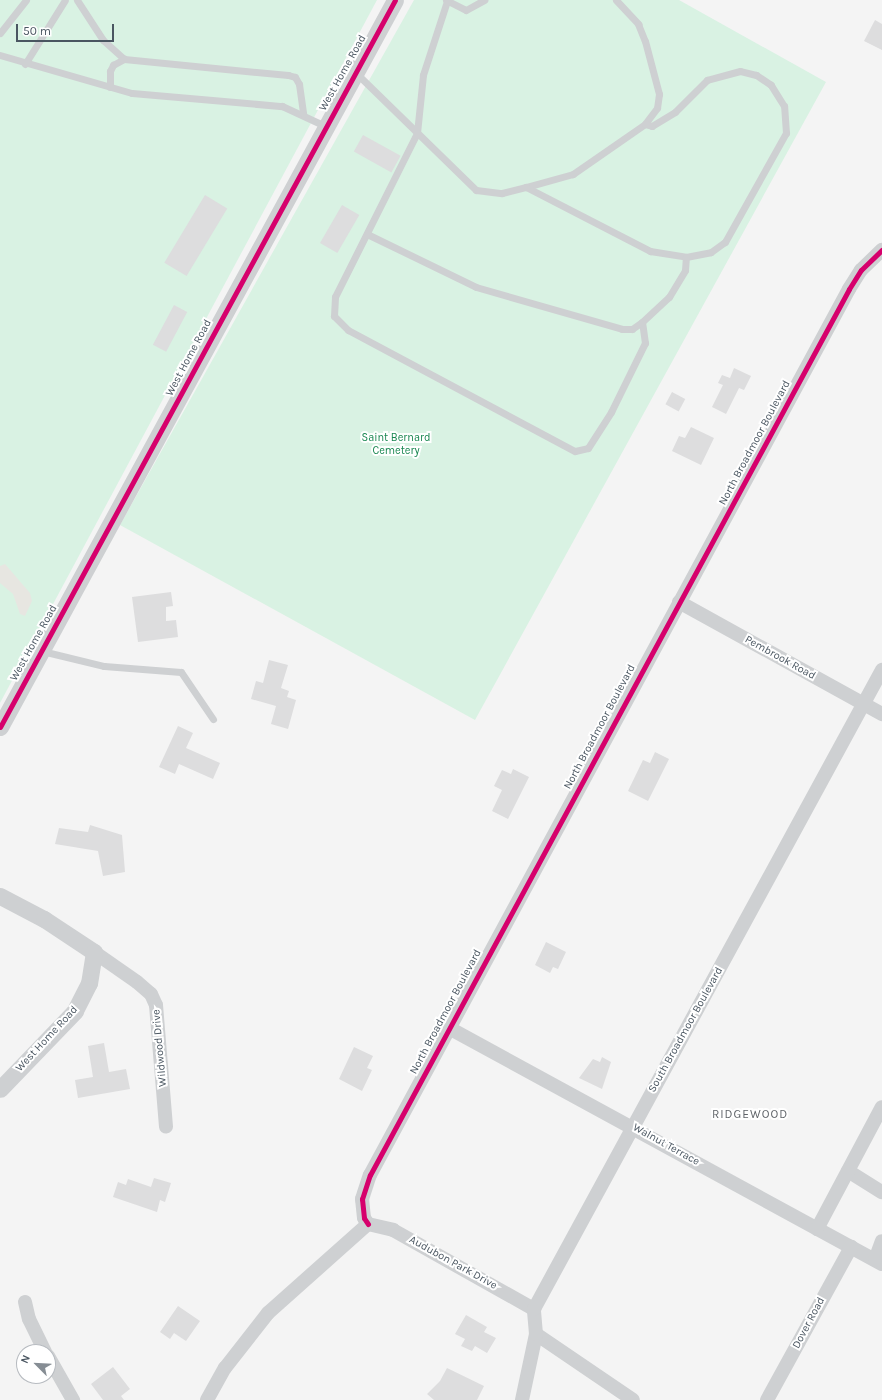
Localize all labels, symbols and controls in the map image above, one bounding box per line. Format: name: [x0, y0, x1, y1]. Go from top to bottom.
scale bar: [18, 16, 116, 42]
text: 50 m: [23, 24, 51, 38]
street label: West Home Road: [317, 33, 369, 113]
street label: West Home Road: [163, 317, 215, 399]
street label: North Broadmoor Boulevard: [716, 378, 794, 508]
park label: Saint Bernard Cemetery: [361, 432, 431, 458]
street label: West Home Road: [8, 603, 60, 683]
street label: Pembrook Road: [742, 633, 818, 683]
street label: North Broadmoor Boulevard: [561, 662, 639, 792]
street label: North Broadmoor Boulevard: [407, 947, 485, 1077]
street label: South Broadmoor Boulevard: [646, 965, 726, 1095]
street label: West Home Road: [13, 1003, 81, 1075]
street label: Wildwood Drive: [150, 1009, 170, 1087]
district label: RIDGEWOOD: [712, 1108, 788, 1122]
street label: Walnut Terrace: [630, 1121, 702, 1169]
street label: Audubon Park Drive: [407, 1233, 499, 1293]
street label: Dover Road: [790, 1295, 828, 1351]
north arrow: [16, 1344, 56, 1384]
text: N: [18, 1353, 33, 1366]

